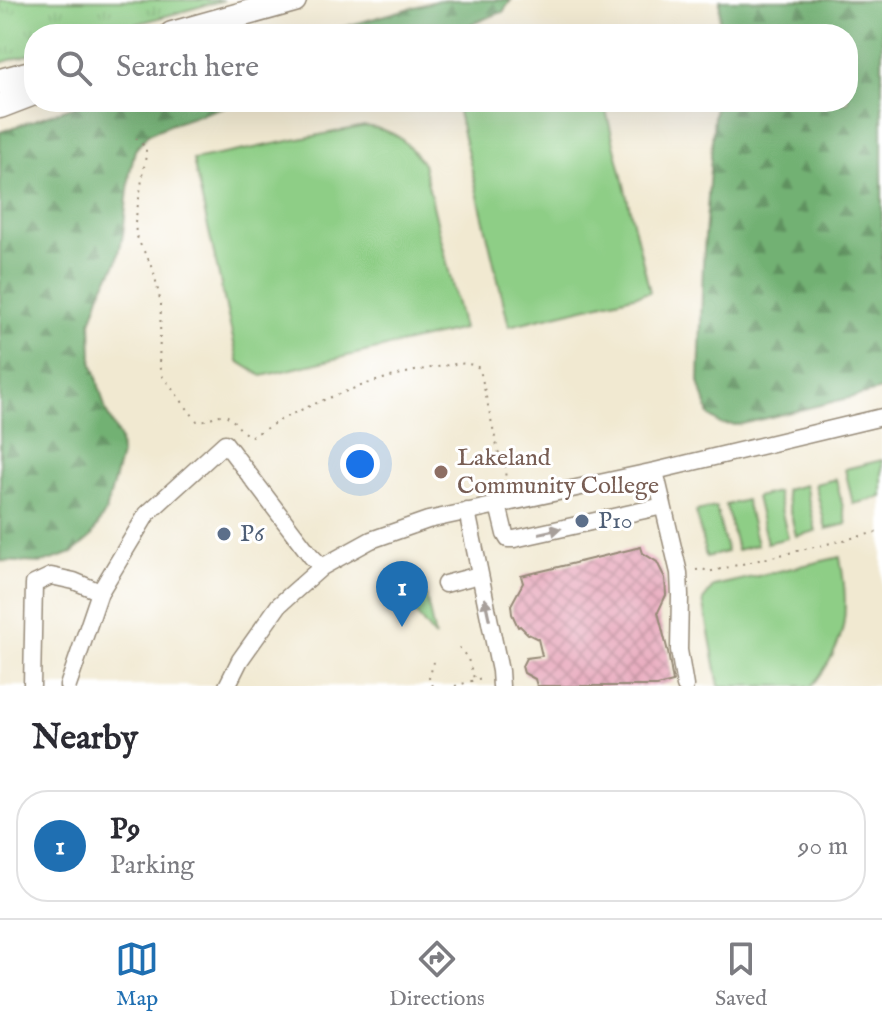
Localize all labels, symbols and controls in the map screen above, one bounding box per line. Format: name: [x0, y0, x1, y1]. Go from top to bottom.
search box: [24, 24, 858, 112]
icon: search: [52, 46, 96, 90]
text: Search here: [116, 49, 259, 87]
place label: Lakeland Community College: [457, 443, 659, 502]
your location: [340, 444, 380, 484]
marker: Lakeland Community College: [432, 463, 450, 481]
place label: P10: [598, 506, 633, 537]
marker: P10: [573, 512, 591, 530]
place label: P6: [240, 519, 265, 550]
one-way arrow: [537, 524, 562, 537]
marker: P6: [215, 525, 233, 543]
pin: 1: [376, 561, 428, 627]
one-way arrow: [480, 597, 493, 622]
text: Nearby: [32, 717, 138, 760]
text: P9: [110, 811, 140, 849]
text: 1: [55, 830, 65, 863]
text: 90 m: [798, 830, 848, 863]
text: Parking: [110, 849, 194, 882]
tab: Map: [115, 937, 159, 1013]
tab: Directions: [389, 937, 485, 1013]
tab: Saved: [715, 937, 767, 1013]

